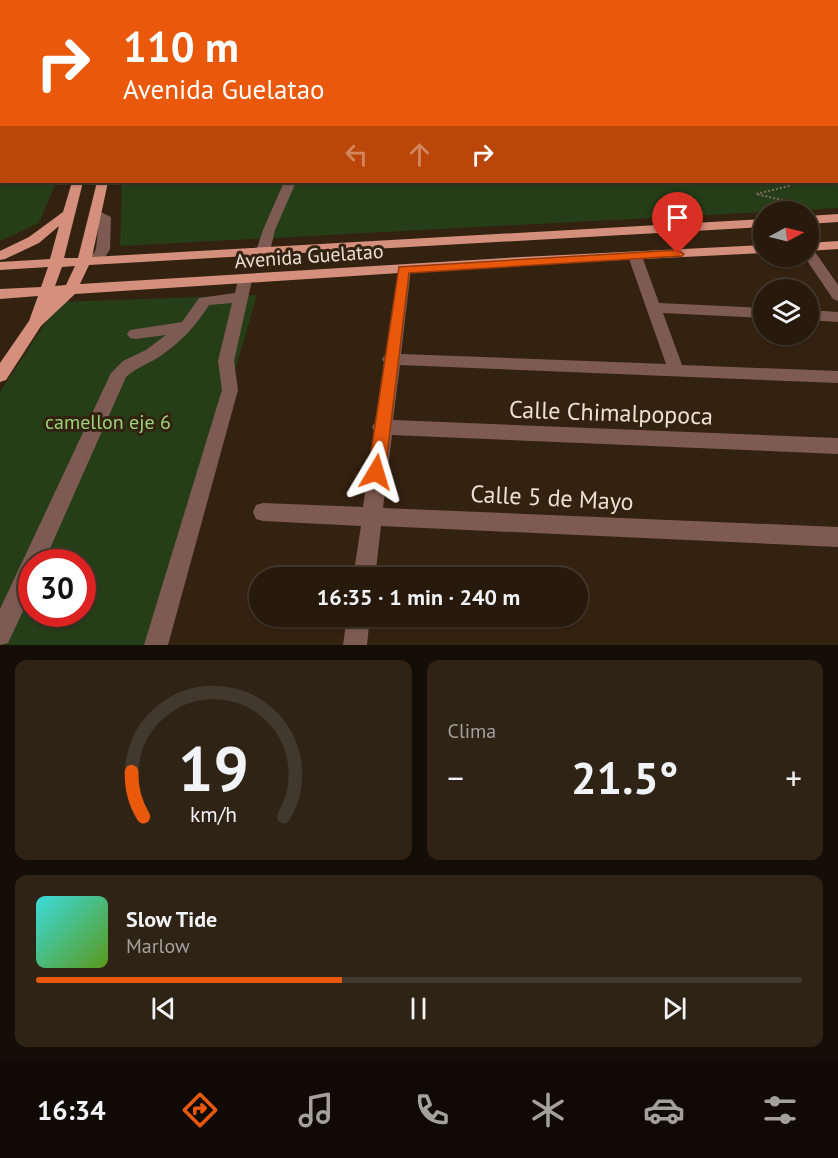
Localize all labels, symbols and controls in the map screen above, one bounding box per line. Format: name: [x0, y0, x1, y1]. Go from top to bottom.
text: 110 m: [123, 19, 239, 74]
icon: right: [24, 24, 102, 102]
text: Avenida Guelatao: [123, 72, 325, 106]
icon: left: [340, 138, 373, 171]
icon: ahead: [403, 138, 436, 171]
icon: right: [466, 138, 499, 171]
pin: [652, 192, 703, 254]
icon: arrive: [661, 201, 694, 234]
north arrow: [753, 201, 819, 267]
map controls: [753, 201, 819, 345]
street label: Avenida Guelatao: [234, 238, 384, 274]
button: layers: [753, 279, 819, 345]
street label: Calle Chimalpopoca: [509, 393, 713, 432]
park label: camellon eje 6: [45, 409, 171, 435]
position arrow: [344, 440, 408, 504]
street label: Calle 5 de Mayo: [470, 478, 634, 517]
speed limit sign: 30: [18, 549, 96, 627]
text: 16:35 · 1 min · 240 m: [317, 583, 520, 611]
text: Clima: [448, 718, 496, 744]
text: 19: [178, 727, 249, 808]
text: 21.5°: [571, 748, 678, 806]
text: −: [448, 756, 464, 799]
text: +: [785, 756, 802, 799]
text: km/h: [190, 800, 237, 828]
text: Slow Tide: [126, 905, 217, 933]
text: Marlow: [126, 933, 190, 959]
icon: previous: [147, 992, 180, 1025]
icon: pause: [402, 992, 435, 1025]
icon: next: [658, 992, 691, 1025]
icon: directions: [179, 1089, 221, 1131]
icon: music: [295, 1089, 337, 1131]
icon: phone: [411, 1089, 453, 1131]
icon: climate: [527, 1089, 569, 1131]
icon: car: [643, 1089, 685, 1131]
icon: filters: [759, 1089, 801, 1131]
text: 16:34: [37, 1093, 105, 1127]

